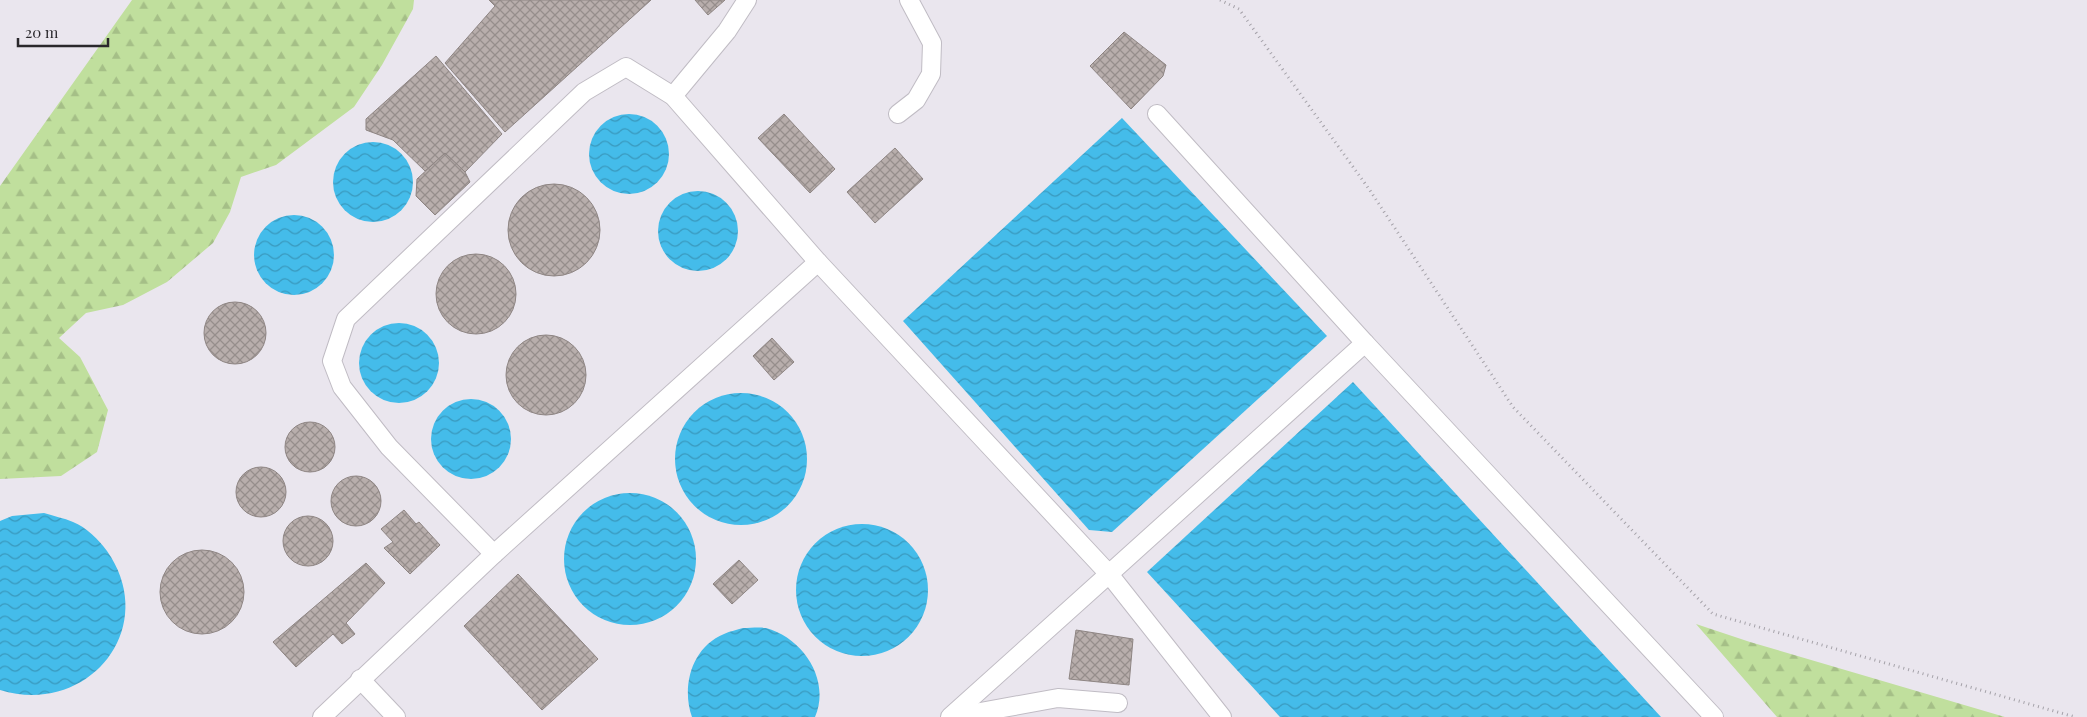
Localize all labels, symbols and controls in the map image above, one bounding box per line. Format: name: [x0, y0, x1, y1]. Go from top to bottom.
scale bar: [18, 15, 108, 47]
text: 20 m: [25, 22, 59, 42]

